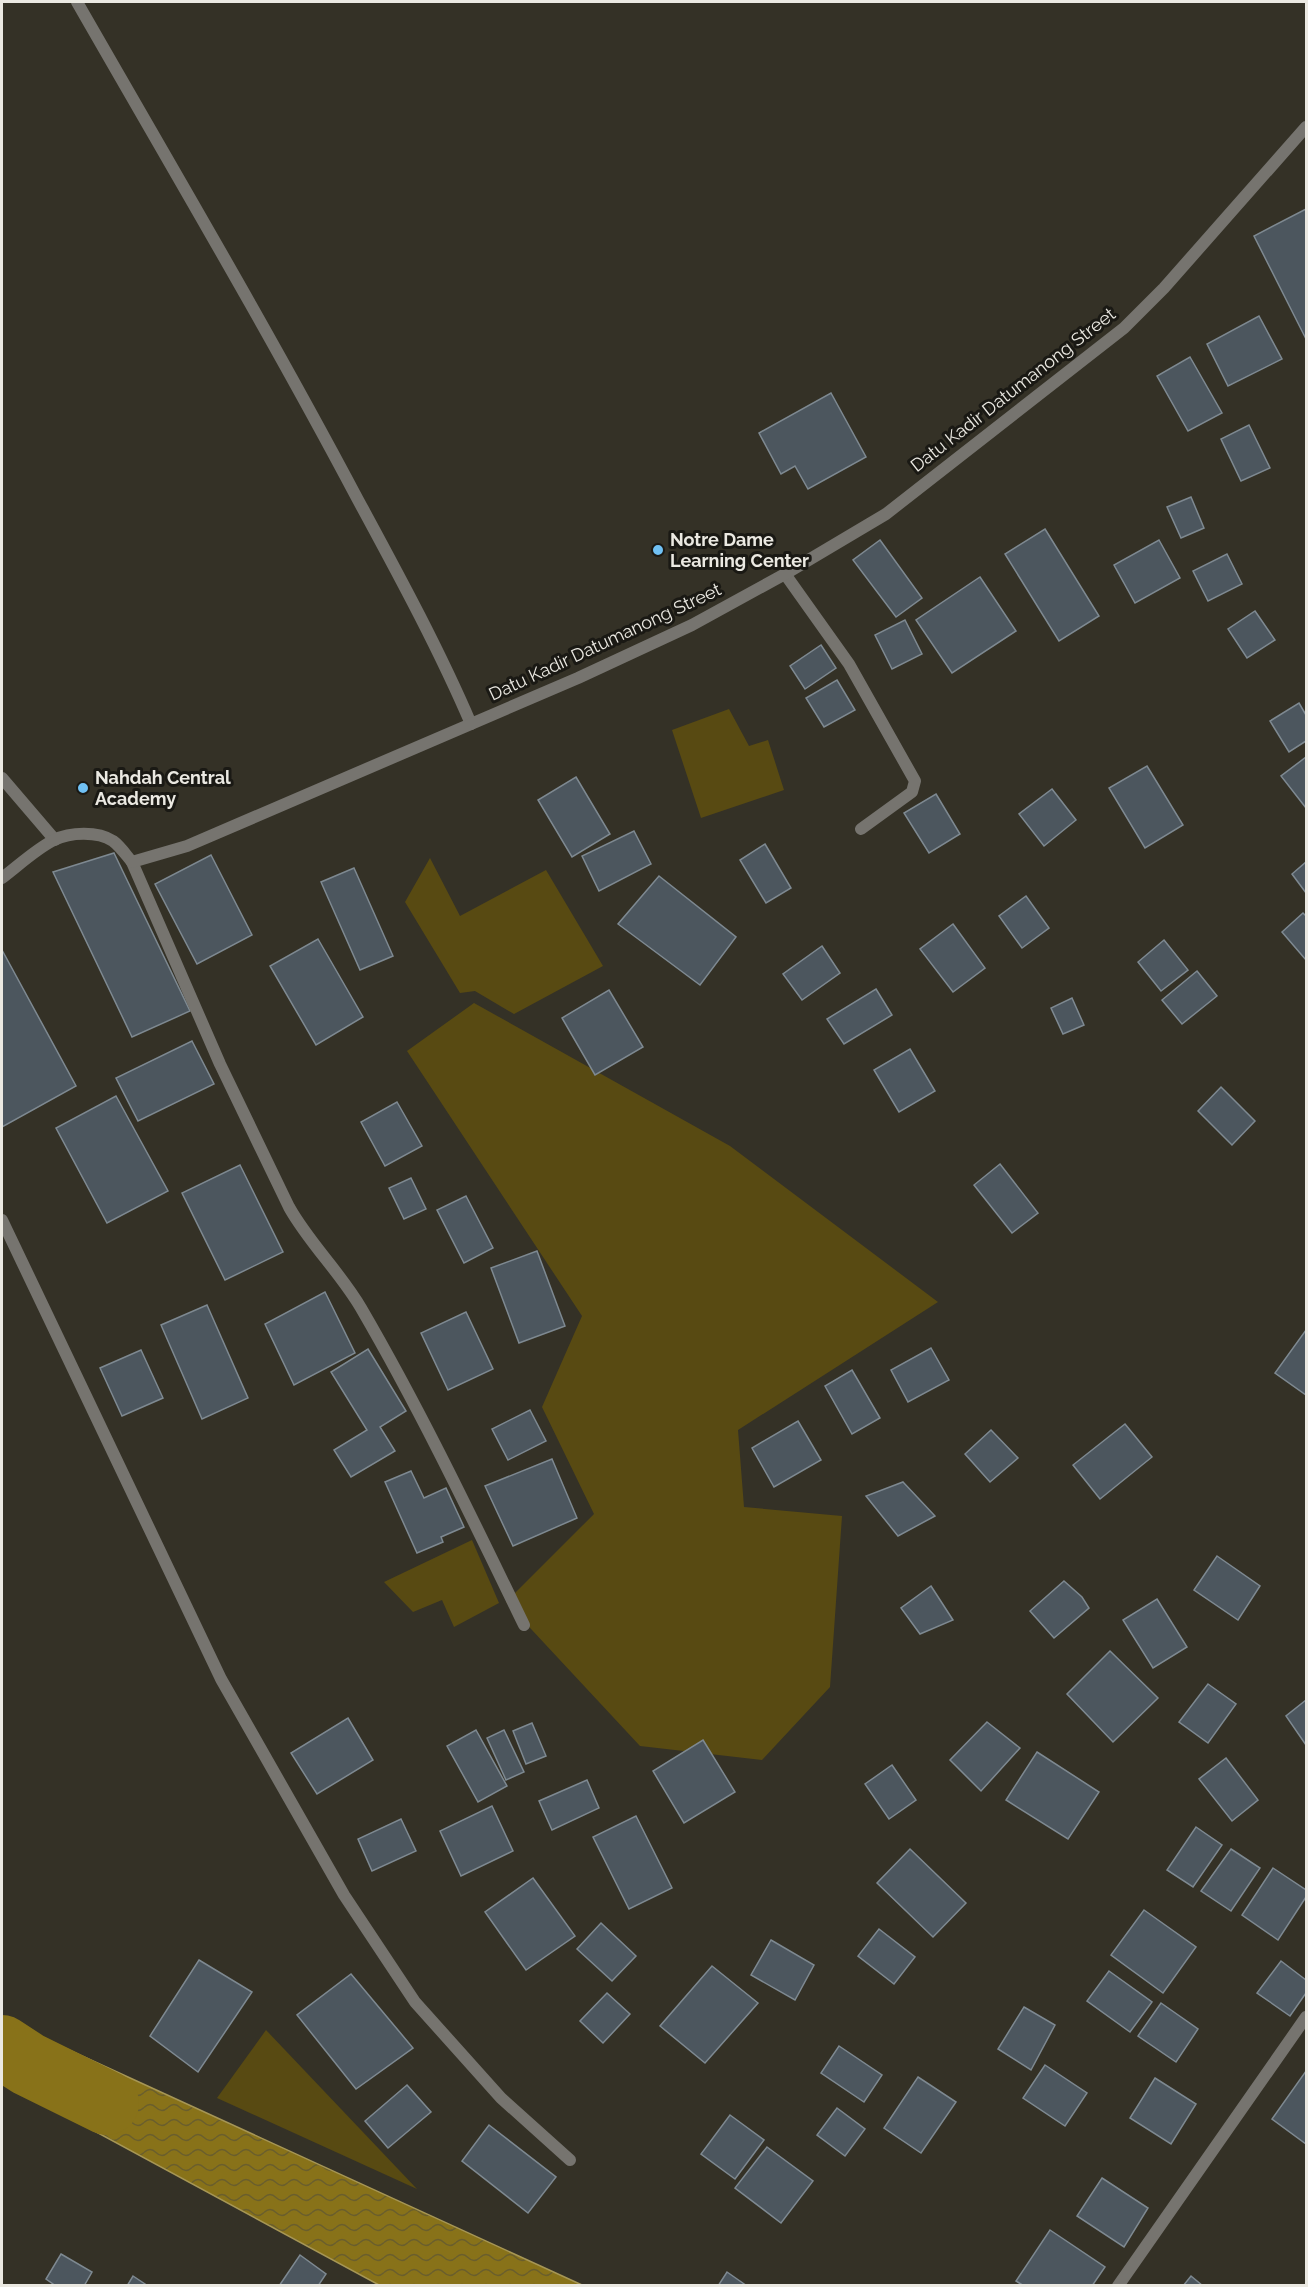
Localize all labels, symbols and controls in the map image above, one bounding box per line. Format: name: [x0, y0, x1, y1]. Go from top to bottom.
street label: Datu Kadir Datumanong Street: [906, 303, 1119, 476]
place label: Notre Dame Learning Center: [670, 529, 809, 571]
marker: Notre Dame Learning Center: [651, 543, 665, 557]
street label: Datu Kadir Datumanong Street: [485, 578, 724, 705]
place label: Nahdah Central Academy: [95, 767, 231, 809]
marker: Nahdah Central Academy: [76, 781, 90, 795]

